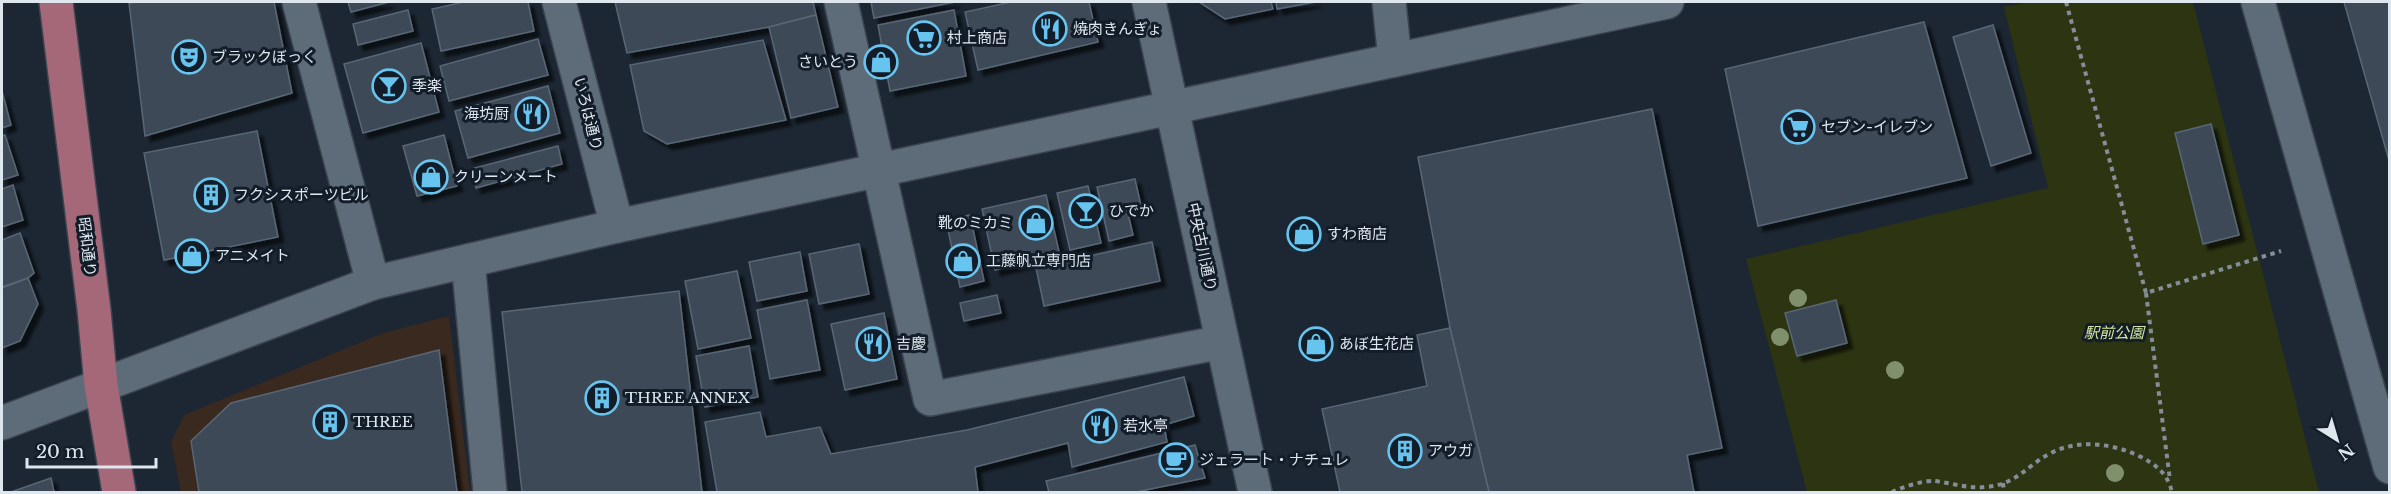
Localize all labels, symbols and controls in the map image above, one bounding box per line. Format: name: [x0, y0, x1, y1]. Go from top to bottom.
restaurant icon: 焼肉きんぎょ: [1032, 11, 1068, 47]
place label: 焼肉きんぎょ: [1073, 19, 1162, 38]
supermarket icon: 村上商店: [906, 20, 942, 56]
place label: 村上商店: [947, 28, 1007, 47]
theatre icon: ブラックぼっく: [171, 39, 207, 75]
shop icon: さいとう: [863, 44, 899, 80]
place label: ブラックぼっく: [212, 47, 317, 66]
place label: さいとう: [798, 52, 858, 71]
bar icon: 季楽: [371, 68, 407, 104]
street label: いろは通り: [570, 75, 607, 153]
place label: 季楽: [412, 76, 442, 95]
restaurant icon: 海坊厨: [514, 96, 550, 132]
place label: 海坊厨: [464, 104, 509, 123]
supermarket icon: セブン-イレブン: [1780, 109, 1816, 145]
place label: セブン-イレブン: [1821, 117, 1933, 136]
shop icon: クリーンメート: [413, 159, 449, 195]
place label: クリーンメート: [454, 167, 558, 186]
building icon: フクシスポーツビル: [193, 177, 229, 213]
place label: フクシスポーツビル: [234, 185, 369, 204]
bar icon: ひでか: [1068, 193, 1104, 229]
place label: ひでか: [1109, 201, 1154, 220]
street label: 中央古川通り: [1184, 201, 1221, 293]
shop icon: 靴のミカミ: [1018, 205, 1054, 241]
place label: 靴のミカミ: [938, 213, 1013, 232]
street label: 昭和通り: [74, 216, 101, 278]
shop icon: すわ商店: [1286, 216, 1322, 252]
place label: すわ商店: [1327, 224, 1387, 243]
shop icon: アニメイト: [174, 238, 210, 274]
shop icon: 工藤帆立専門店: [945, 243, 981, 279]
place label: アニメイト: [215, 246, 290, 265]
place label: 工藤帆立専門店: [986, 251, 1091, 270]
park label: 駅前公園: [2084, 323, 2146, 342]
restaurant icon: 吉慶: [855, 326, 891, 362]
shop icon: あぼ生花店: [1298, 326, 1334, 362]
place label: 吉慶: [896, 334, 926, 353]
place label: あぼ生花店: [1339, 334, 1414, 353]
building icon: THREE ANNEX: [584, 380, 620, 416]
place label: THREE ANNEX: [625, 388, 751, 407]
building icon: THREE: [312, 404, 348, 440]
restaurant icon: 若水亭: [1082, 408, 1118, 444]
north arrow: [2307, 410, 2367, 470]
place label: THREE: [353, 412, 413, 431]
place label: 若水亭: [1123, 416, 1168, 435]
scale bar: [27, 431, 156, 469]
building icon: アウガ: [1387, 433, 1423, 469]
text: N: [2334, 439, 2358, 464]
text: 20 m: [36, 441, 84, 463]
place label: アウガ: [1428, 441, 1473, 460]
cafe icon: ジェラート・ナチュレ: [1158, 442, 1194, 478]
place label: ジェラート・ナチュレ: [1199, 450, 1349, 469]

